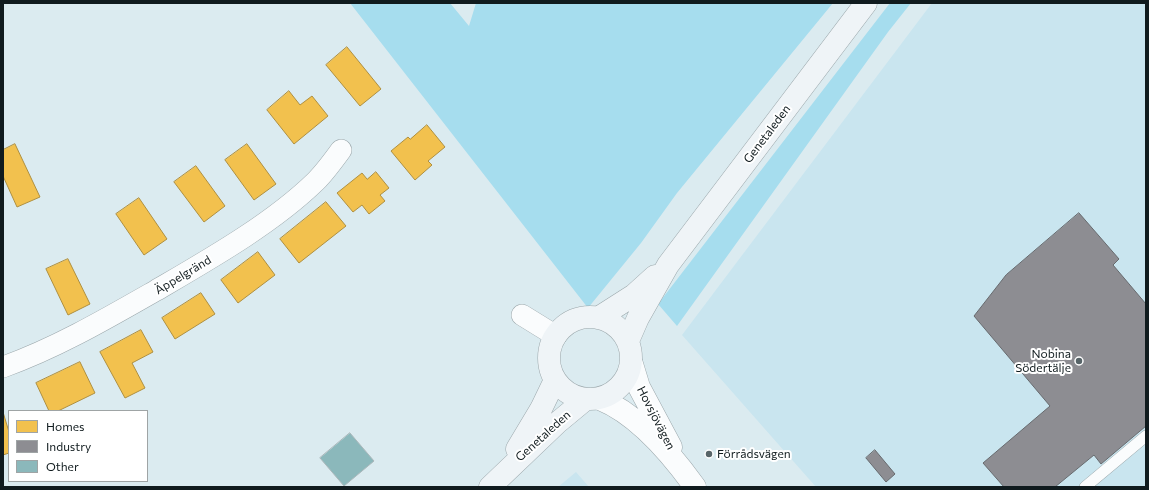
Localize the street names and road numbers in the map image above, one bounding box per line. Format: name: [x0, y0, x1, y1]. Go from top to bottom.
street label: Genetaleden: [741, 102, 793, 166]
street label: Äppelgränd: [152, 253, 214, 297]
street label: Hovsjövägen: [634, 384, 678, 452]
street label: Genetaleden: [513, 408, 573, 464]

